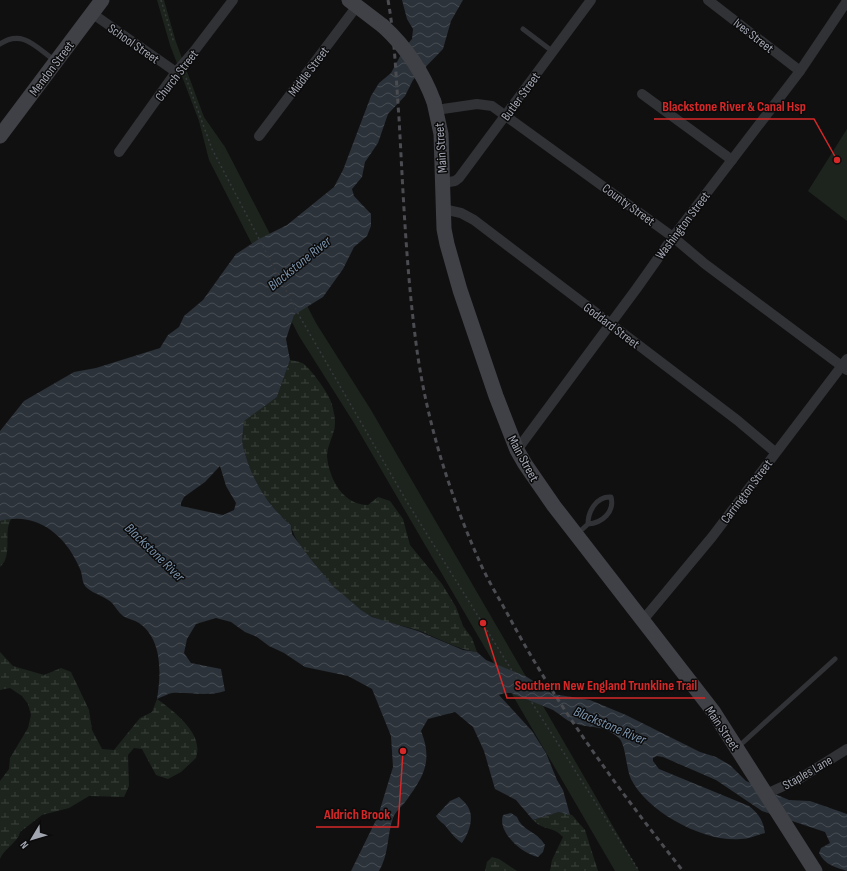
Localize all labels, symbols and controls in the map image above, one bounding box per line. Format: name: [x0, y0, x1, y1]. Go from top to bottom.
street label: Ives Street: [730, 15, 777, 57]
street label: School Street: [105, 20, 162, 67]
street label: Mendon Street: [26, 38, 78, 99]
street label: Middle Street: [285, 44, 333, 100]
street label: Church Street: [152, 47, 202, 105]
street label: Butler Street: [498, 69, 544, 124]
callout: Blackstone River & Canal Hsp: [654, 93, 814, 119]
text: Blackstone River & Canal Hsp: [662, 98, 806, 115]
street label: Main Street: [431, 122, 451, 174]
street label: County Street: [599, 180, 658, 229]
street label: Washington Street: [652, 189, 714, 263]
water label: Blackstone River: [264, 232, 335, 294]
street label: Goddard Street: [580, 299, 643, 352]
street label: Main Street: [504, 433, 542, 484]
street label: Carrington Street: [718, 456, 776, 527]
water label: Blackstone River: [121, 520, 189, 586]
callout: Southern New England Trunkline Trail: [507, 672, 705, 698]
text: Southern New England Trunkline Trail: [515, 677, 697, 694]
water label: Blackstone River: [571, 703, 649, 749]
street label: Main Street: [701, 703, 743, 754]
street label: Staples Lane: [780, 752, 835, 794]
callout: Aldrich Brook: [316, 801, 398, 827]
text: Aldrich Brook: [323, 806, 390, 823]
north arrow: [12, 819, 52, 859]
text: N: [18, 838, 31, 851]

